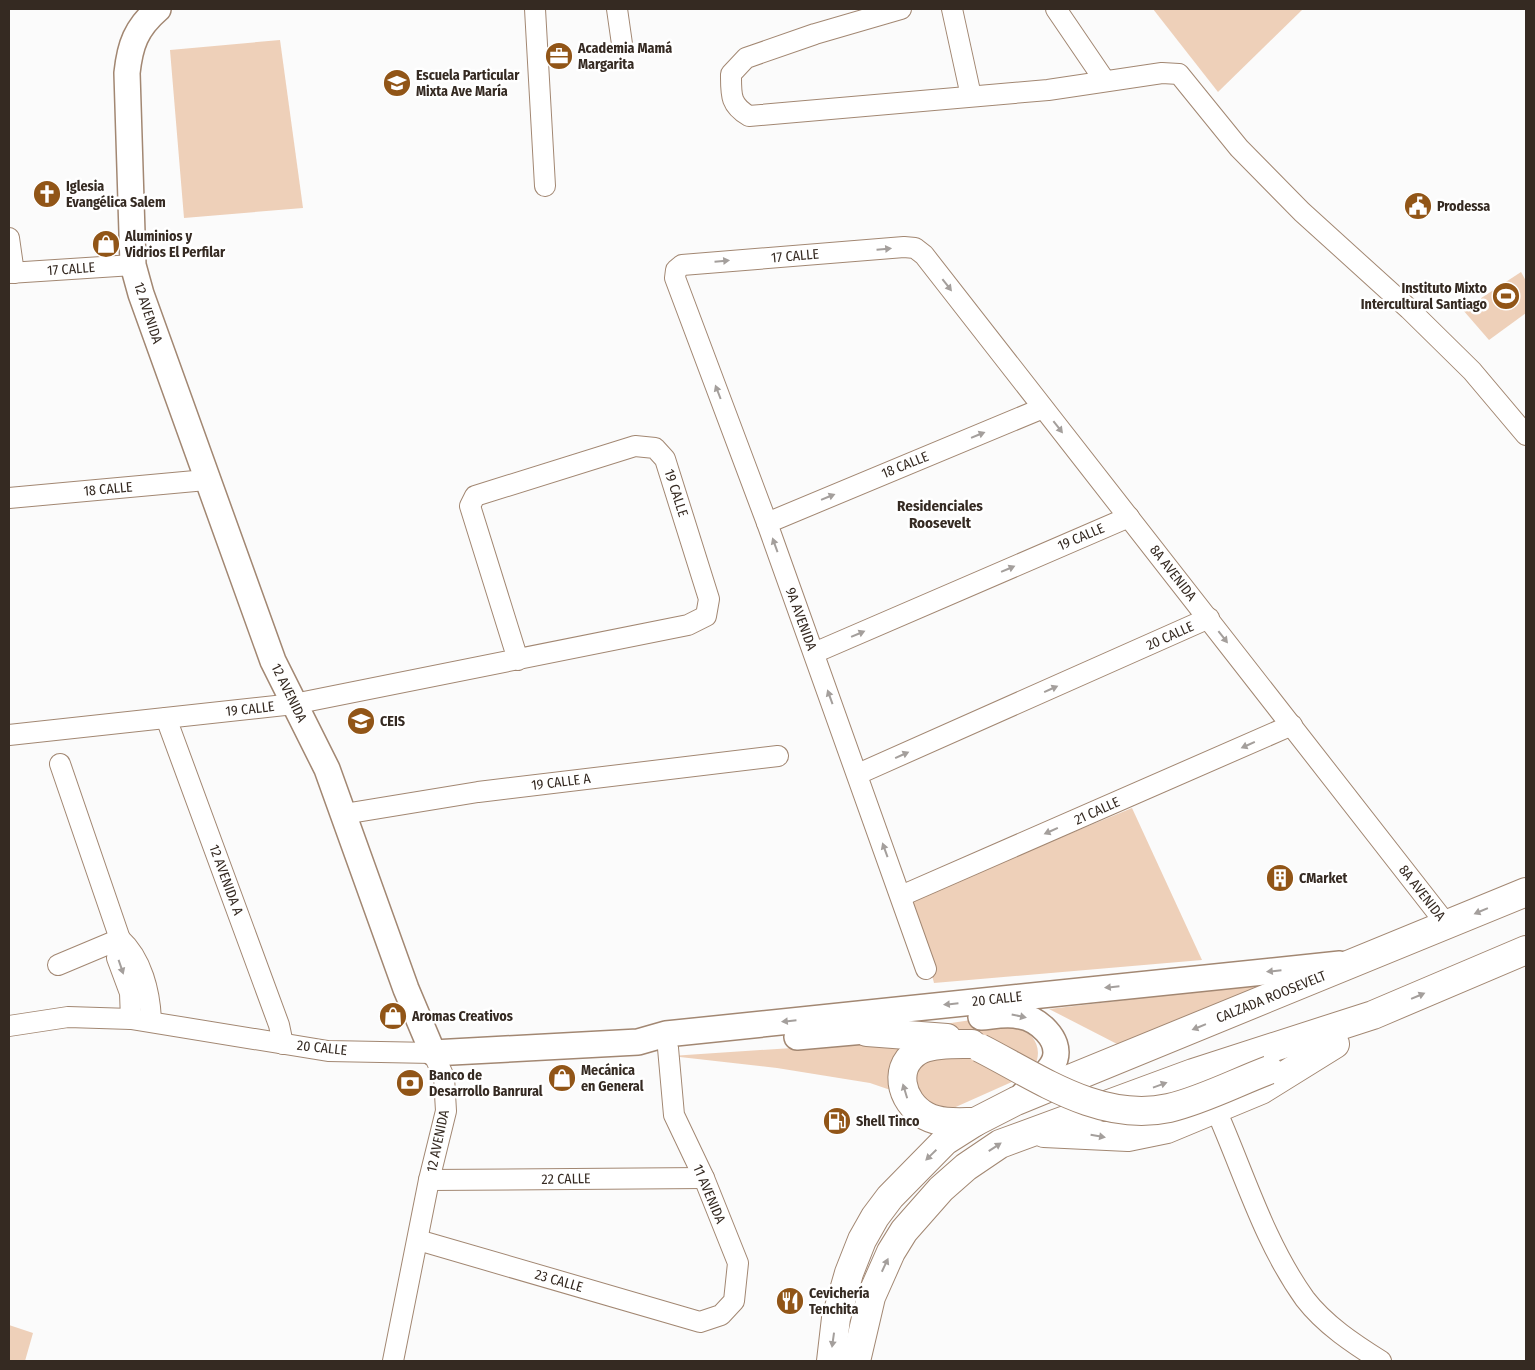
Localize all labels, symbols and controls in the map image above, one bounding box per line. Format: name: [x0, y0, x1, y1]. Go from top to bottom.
place label: Academia Mamá Margarita: [577, 40, 672, 73]
office icon: Academia Mamá Margarita: [544, 41, 574, 71]
place label: Escuela Particular Mixta Ave María: [416, 67, 520, 100]
school or university icon: Escuela Particular Mixta Ave María: [382, 68, 412, 98]
place label: Iglesia Evangélica Salem: [66, 178, 166, 211]
church icon: Iglesia Evangélica Salem: [32, 179, 62, 209]
public building icon: Prodessa: [1403, 191, 1433, 221]
place label: Prodessa: [1437, 198, 1490, 215]
place label: Aluminios y Vidrios El Perfilar: [124, 228, 226, 261]
shop icon: Aluminios y Vidrios El Perfilar: [91, 229, 121, 259]
one-way arrow: [877, 244, 893, 252]
street label: 17 CALLE: [770, 245, 820, 267]
one-way arrow: [715, 257, 731, 265]
street label: 17 CALLE: [47, 259, 96, 279]
one-way arrow: [942, 278, 953, 291]
street label: 12 AVENIDA: [130, 280, 166, 346]
place label: Instituto Mixto Intercultural Santiago: [1361, 280, 1488, 313]
sports icon: Instituto Mixto Intercultural Santiago: [1491, 281, 1521, 311]
one-way arrow: [714, 385, 721, 400]
one-way arrow: [1052, 420, 1063, 433]
one-way arrow: [971, 431, 985, 439]
street label: 18 CALLE: [879, 448, 931, 482]
street label: 19 CALLE: [660, 467, 692, 519]
street label: 18 CALLE: [83, 478, 134, 500]
one-way arrow: [821, 493, 835, 501]
district label: Residenciales Roosevelt: [897, 497, 983, 532]
street label: 19 CALLE: [1055, 519, 1107, 554]
one-way arrow: [771, 537, 778, 552]
street label: 8A AVENIDA: [1146, 542, 1200, 605]
one-way arrow: [1001, 565, 1015, 573]
street label: 9A AVENIDA: [782, 585, 820, 653]
street label: 20 CALLE: [1144, 618, 1197, 654]
one-way arrow: [851, 629, 866, 637]
one-way arrow: [1218, 630, 1229, 643]
street label: 12 AVENIDA: [267, 661, 311, 726]
one-way arrow: [1044, 684, 1058, 692]
one-way arrow: [826, 690, 833, 705]
street label: 19 CALLE: [225, 698, 276, 720]
school or university icon: CEIS: [346, 706, 376, 736]
place label: CEIS: [380, 713, 405, 730]
one-way arrow: [1241, 741, 1255, 749]
one-way arrow: [895, 750, 909, 758]
street label: 19 CALLE A: [530, 770, 592, 794]
street label: 21 CALLE: [1072, 793, 1123, 829]
one-way arrow: [1044, 827, 1058, 835]
street label: 12 AVENIDA A: [205, 842, 247, 918]
one-way arrow: [881, 842, 889, 857]
street label: 8A AVENIDA: [1395, 862, 1449, 925]
building icon: CMarket: [1265, 863, 1295, 893]
place label: CMarket: [1299, 870, 1348, 887]
one-way arrow: [1474, 907, 1488, 915]
one-way arrow: [117, 960, 125, 975]
street label: CALZADA ROOSEVELT: [1214, 967, 1329, 1027]
one-way arrow: [1266, 967, 1282, 975]
one-way arrow: [1104, 984, 1120, 992]
street label: 20 CALLE: [971, 988, 1023, 1010]
one-way arrow: [1411, 992, 1426, 1000]
one-way arrow: [942, 1000, 958, 1008]
shop icon: Aromas Creativos: [378, 1001, 408, 1031]
place label: Aromas Creativos: [411, 1008, 513, 1025]
one-way arrow: [1011, 1013, 1027, 1021]
one-way arrow: [781, 1017, 797, 1025]
one-way arrow: [1192, 1023, 1206, 1031]
street label: 20 CALLE: [296, 1037, 348, 1059]
place label: Mecánica en General: [581, 1062, 644, 1095]
shop icon: Mecánica en General: [547, 1063, 577, 1093]
place label: Banco de Desarrollo Banrural: [429, 1067, 543, 1100]
bank icon: Banco de Desarrollo Banrural: [395, 1068, 425, 1098]
one-way arrow: [1153, 1081, 1168, 1089]
one-way arrow: [900, 1084, 908, 1099]
fuel station icon: Shell Tinco: [822, 1106, 852, 1136]
street label: 12 AVENIDA: [423, 1108, 453, 1174]
place label: Shell Tinco: [856, 1113, 920, 1130]
one-way arrow: [1091, 1132, 1107, 1140]
one-way arrow: [988, 1143, 1001, 1152]
one-way arrow: [925, 1149, 937, 1161]
street label: 11 AVENIDA: [689, 1162, 729, 1227]
street label: 22 CALLE: [541, 1170, 591, 1188]
one-way arrow: [882, 1258, 890, 1272]
street label: 23 CALLE: [533, 1266, 585, 1296]
place label: Cevichería Tenchita: [809, 1285, 870, 1318]
restaurant icon: Cevichería Tenchita: [775, 1286, 805, 1316]
one-way arrow: [829, 1333, 837, 1349]

